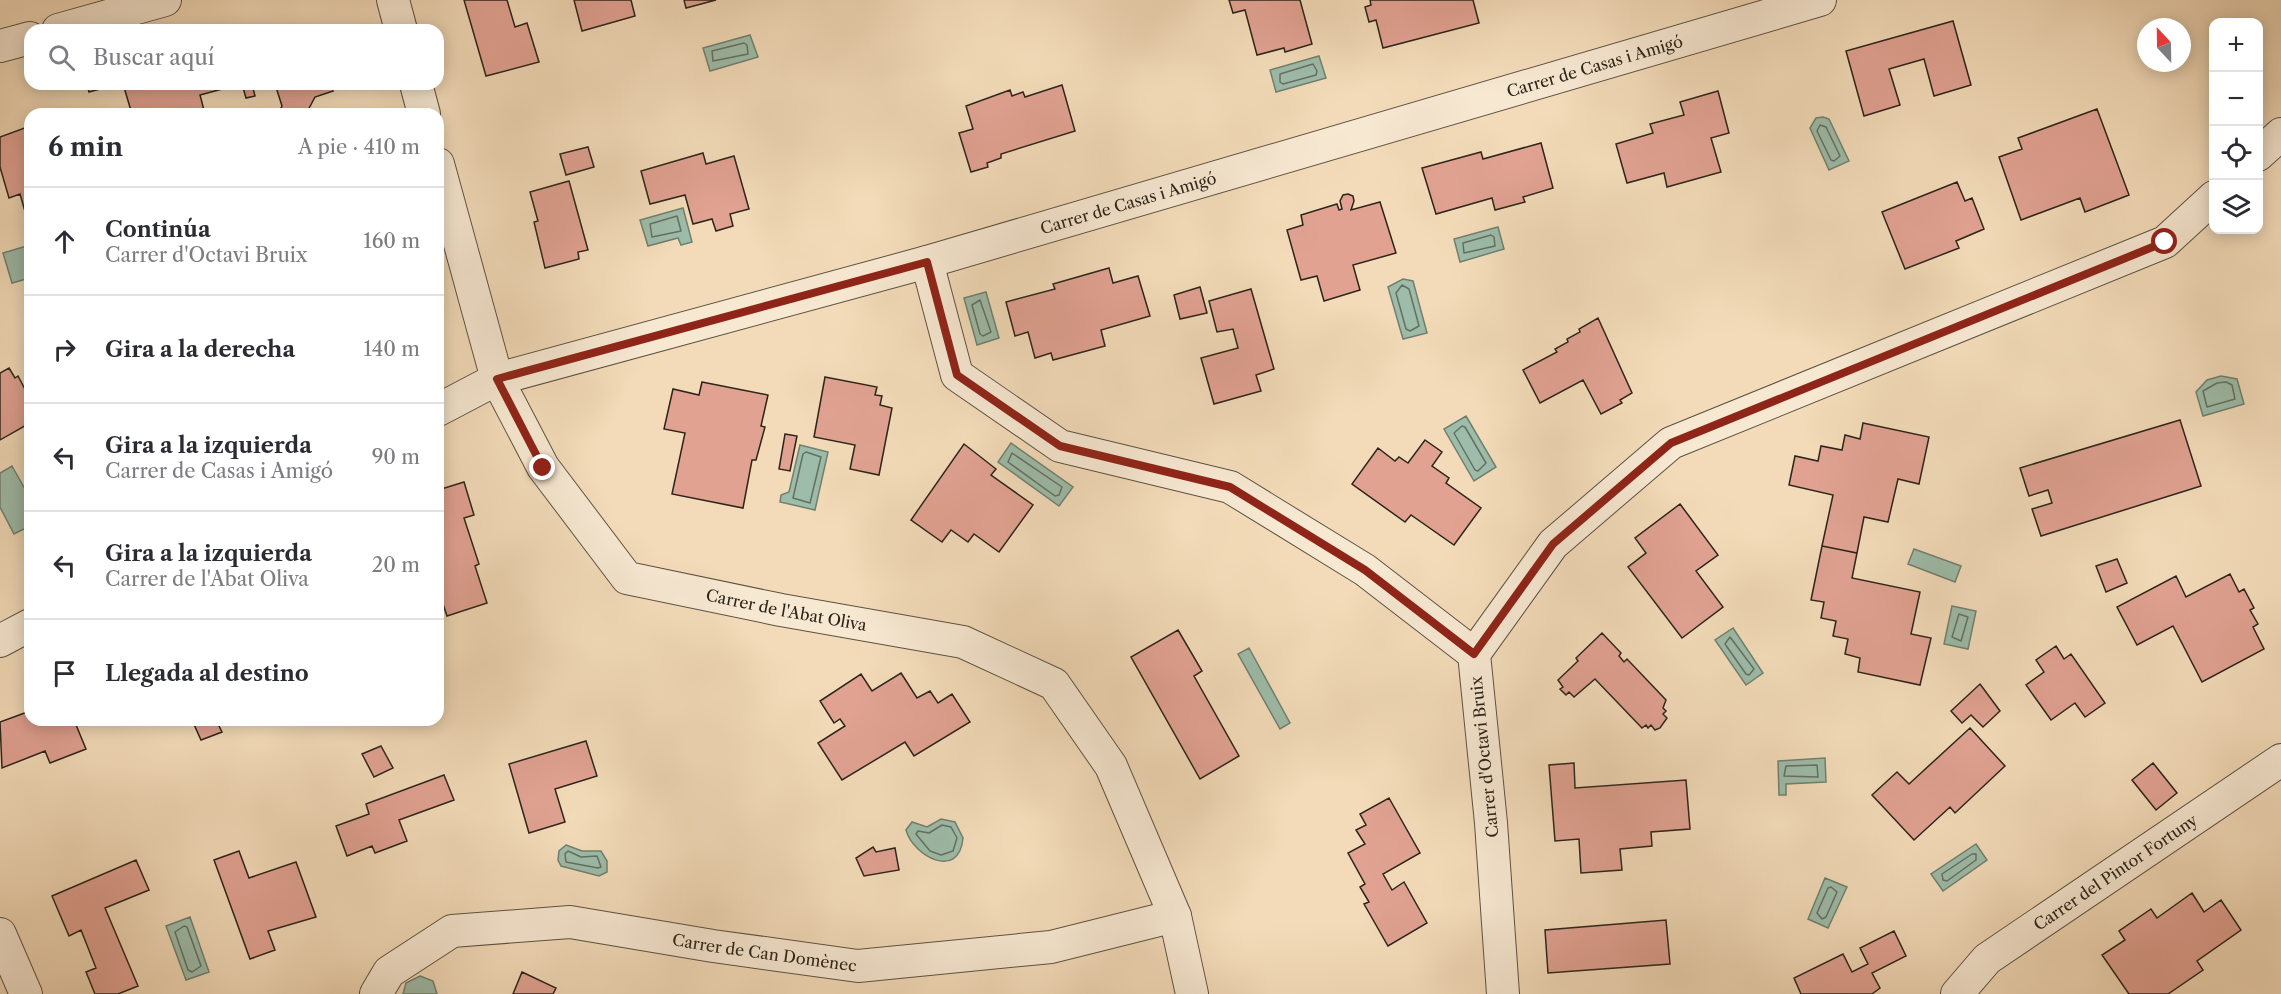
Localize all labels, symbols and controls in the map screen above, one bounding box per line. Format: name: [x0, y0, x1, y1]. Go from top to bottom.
north arrow: [2137, 18, 2191, 72]
map controls: [2209, 18, 2263, 234]
button: +: [2209, 18, 2263, 72]
search box: [24, 24, 444, 90]
street label: Carrer de Casas i Amigó: [1504, 31, 1685, 101]
icon: search: [45, 41, 78, 74]
text: Buscar aquí: [93, 44, 215, 71]
button: −: [2209, 72, 2263, 126]
button: locate: [2209, 126, 2263, 180]
text: 6 min: [48, 131, 123, 163]
text: A pie · 410 m: [298, 135, 420, 159]
street label: Carrer de Casas i Amigó: [1038, 168, 1219, 238]
button: layers: [2209, 180, 2263, 234]
text: Continúa: [105, 216, 211, 243]
icon: ahead: [48, 225, 81, 258]
route start: [2151, 228, 2177, 254]
text: 160 m: [363, 229, 420, 253]
text: Carrer d'Octavi Bruix: [105, 243, 307, 267]
icon: right: [48, 333, 81, 366]
text: Gira a la derecha: [105, 336, 295, 363]
text: 140 m: [363, 337, 420, 361]
text: Gira a la izquierda: [105, 432, 312, 459]
icon: left: [48, 441, 81, 474]
text: 90 m: [372, 445, 420, 469]
route end: [529, 454, 555, 480]
text: Carrer de Casas i Amigó: [105, 459, 333, 483]
text: Gira a la izquierda: [105, 540, 312, 567]
icon: left: [48, 549, 81, 582]
text: 20 m: [372, 553, 420, 577]
text: Carrer de l'Abat Oliva: [105, 567, 309, 591]
street label: Carrer de l'Abat Oliva: [704, 585, 869, 635]
icon: arrive: [48, 657, 81, 690]
text: Llegada al destino: [105, 660, 309, 687]
street label: Carrer d'Octavi Bruix: [1466, 675, 1502, 839]
street label: Carrer del Pintor Fortuny: [2030, 809, 2202, 935]
street label: Carrer de Can Domènec: [671, 929, 858, 976]

